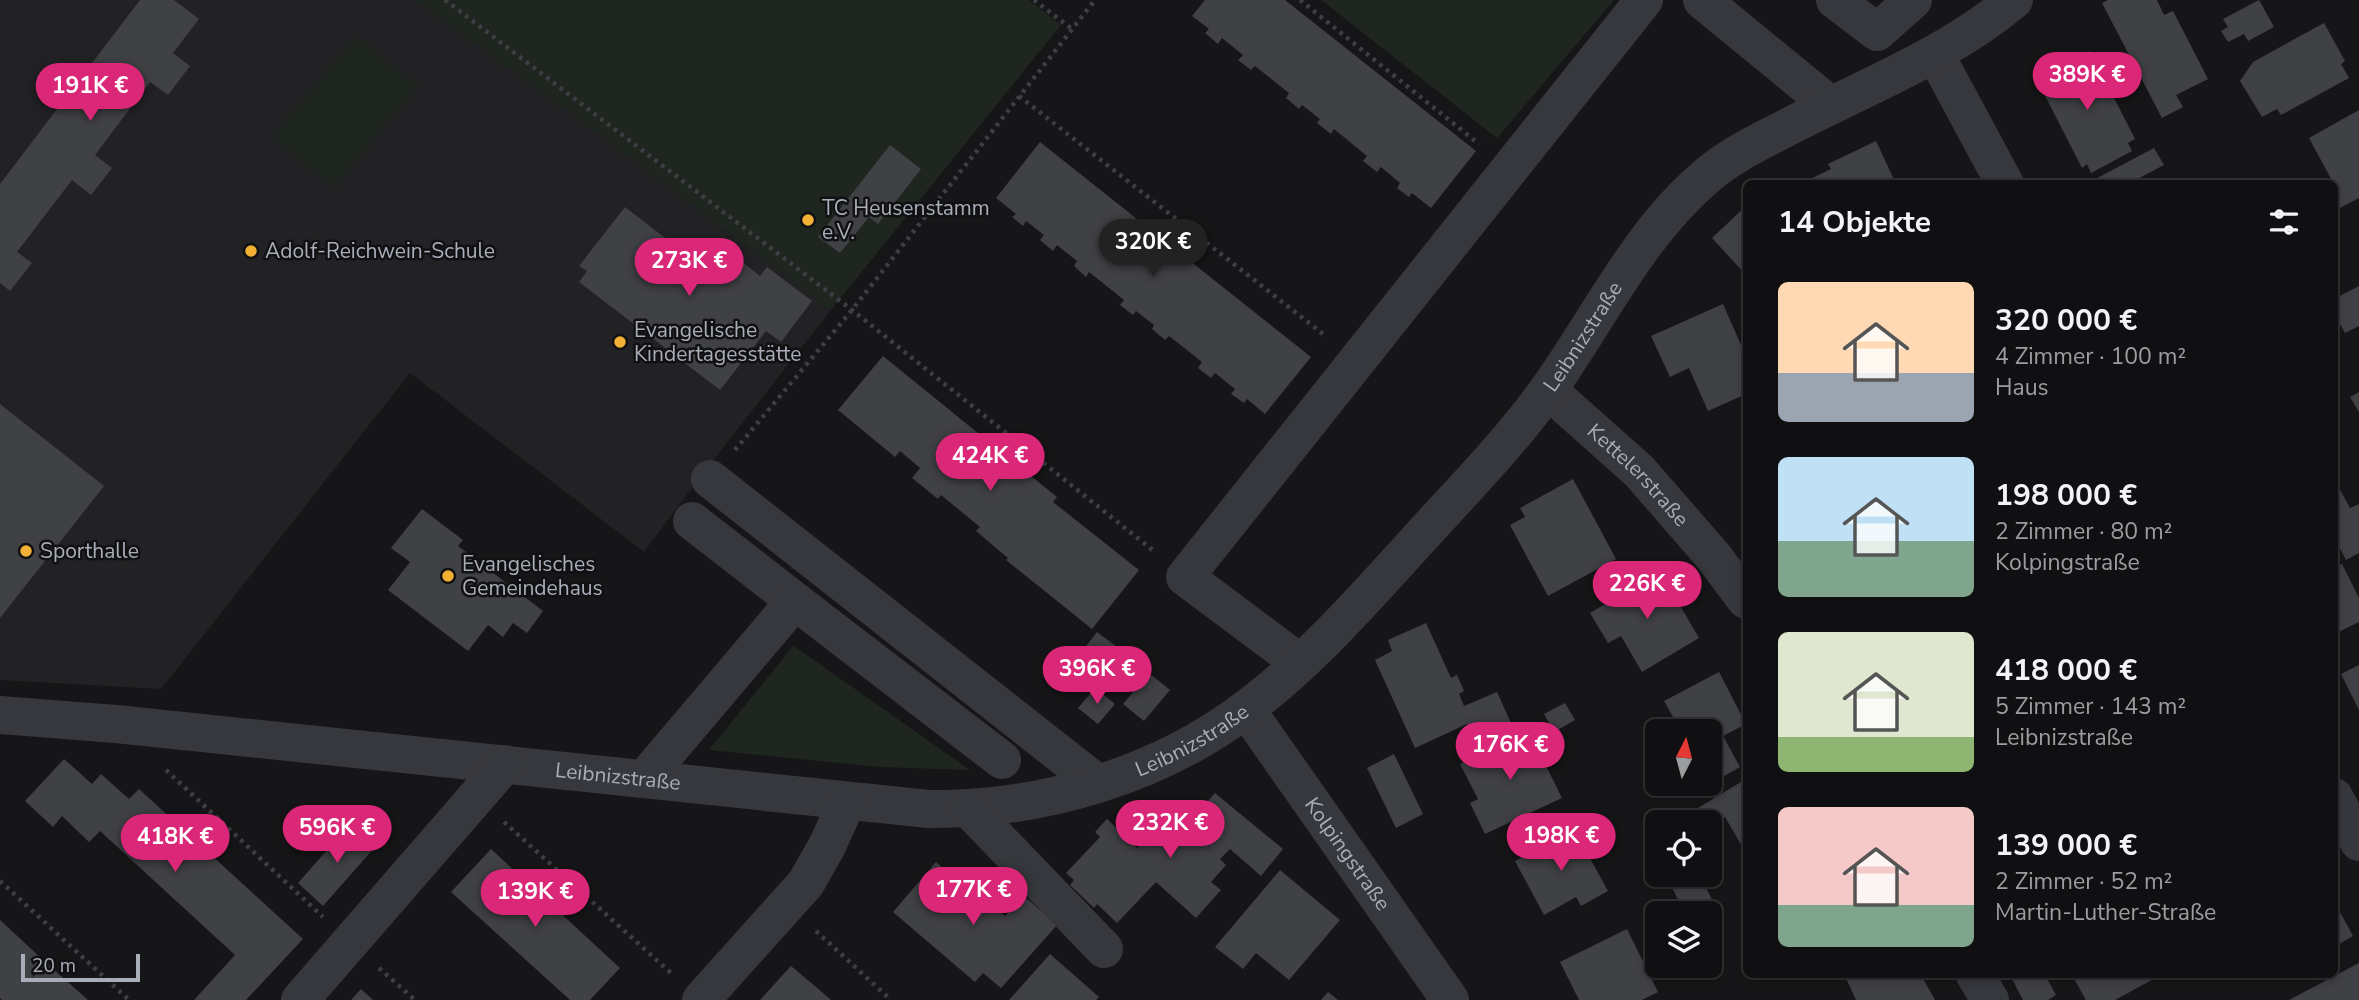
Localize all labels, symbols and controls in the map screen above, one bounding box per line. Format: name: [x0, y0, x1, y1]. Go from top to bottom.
pin: 389K €: [2030, 52, 2144, 112]
text: 389K €: [2049, 59, 2125, 90]
pin: 191K €: [33, 64, 147, 123]
text: 191K €: [52, 70, 128, 101]
place label: TC Heusenstamm e.V.: [822, 194, 990, 246]
text: 14 Objekte: [1778, 202, 1931, 243]
icon: filters: [2265, 203, 2303, 241]
marker: TC Heusenstamm e.V.: [800, 212, 816, 228]
pin: 320K €: [1096, 219, 1210, 279]
text: 320K €: [1115, 226, 1191, 257]
place label: Adolf-Reichwein-Schule: [265, 237, 495, 265]
pin: 273K €: [632, 238, 746, 298]
marker: Adolf-Reichwein-Schule: [243, 243, 259, 259]
text: 273K €: [651, 245, 727, 276]
street label: Leibnizstraße: [1537, 276, 1629, 397]
text: 320 000 €: [1995, 300, 2137, 341]
icon: home: [1834, 310, 1918, 394]
place label: Evangelische Kindertagesstätte: [634, 316, 801, 368]
marker: Evangelische Kindertagesstätte: [612, 334, 628, 350]
text: 4 Zimmer · 100 m²: [1995, 341, 2186, 372]
text: Haus: [1995, 372, 2049, 403]
street label: Kettelerstraße: [1581, 417, 1695, 532]
pin: 424K €: [933, 434, 1047, 493]
text: 424K €: [952, 440, 1028, 471]
text: 198 000 €: [1995, 475, 2137, 516]
icon: home: [1834, 485, 1918, 569]
text: 2 Zimmer · 80 m²: [1995, 516, 2172, 547]
place label: Sporthalle: [40, 537, 139, 565]
marker: Sporthalle: [18, 543, 34, 559]
text: Kolpingstraße: [1995, 547, 2140, 578]
place label: Evangelisches Gemeindehaus: [462, 550, 603, 602]
pin: 226K €: [1590, 562, 1704, 621]
marker: Evangelisches Gemeindehaus: [440, 568, 456, 584]
text: 226K €: [1609, 568, 1685, 599]
pin: 396K €: [1040, 646, 1154, 706]
text: 418 000 €: [1995, 650, 2137, 691]
text: 396K €: [1059, 653, 1135, 684]
icon: home: [1834, 660, 1918, 744]
text: 5 Zimmer · 143 m²: [1995, 691, 2186, 722]
street label: Leibnizstraße: [1131, 698, 1254, 783]
north arrow: [1645, 719, 1722, 796]
map controls: [1645, 719, 1722, 978]
pin: 176K €: [1453, 722, 1567, 782]
text: Leibnizstraße: [1995, 722, 2133, 753]
text: 176K €: [1472, 729, 1548, 760]
street label: Leibnizstraße: [554, 756, 682, 797]
street label: Kolpingstraße: [1298, 792, 1397, 916]
pin: 232K €: [1113, 800, 1227, 860]
pin: 596K €: [280, 806, 394, 865]
text: 232K €: [1132, 807, 1208, 838]
button: locate: [1645, 810, 1722, 887]
text: 596K €: [299, 812, 375, 843]
pin: 418K €: [118, 814, 232, 874]
pin: 198K €: [1504, 814, 1618, 873]
text: 198K €: [1523, 820, 1599, 851]
text: 418K €: [137, 821, 213, 852]
text: 139 000 €: [1995, 825, 2137, 866]
icon: home: [1834, 835, 1918, 919]
text: 2 Zimmer · 52 m²: [1995, 866, 2172, 897]
pin: 177K €: [916, 867, 1030, 927]
pin: 139K €: [478, 870, 592, 929]
text: 177K €: [935, 874, 1011, 905]
text: 139K €: [497, 876, 573, 907]
text: Martin-Luther-Straße: [1995, 897, 2216, 928]
button: layers: [1645, 901, 1722, 978]
scale bar: [21, 951, 140, 983]
text: 20 m: [32, 953, 76, 979]

